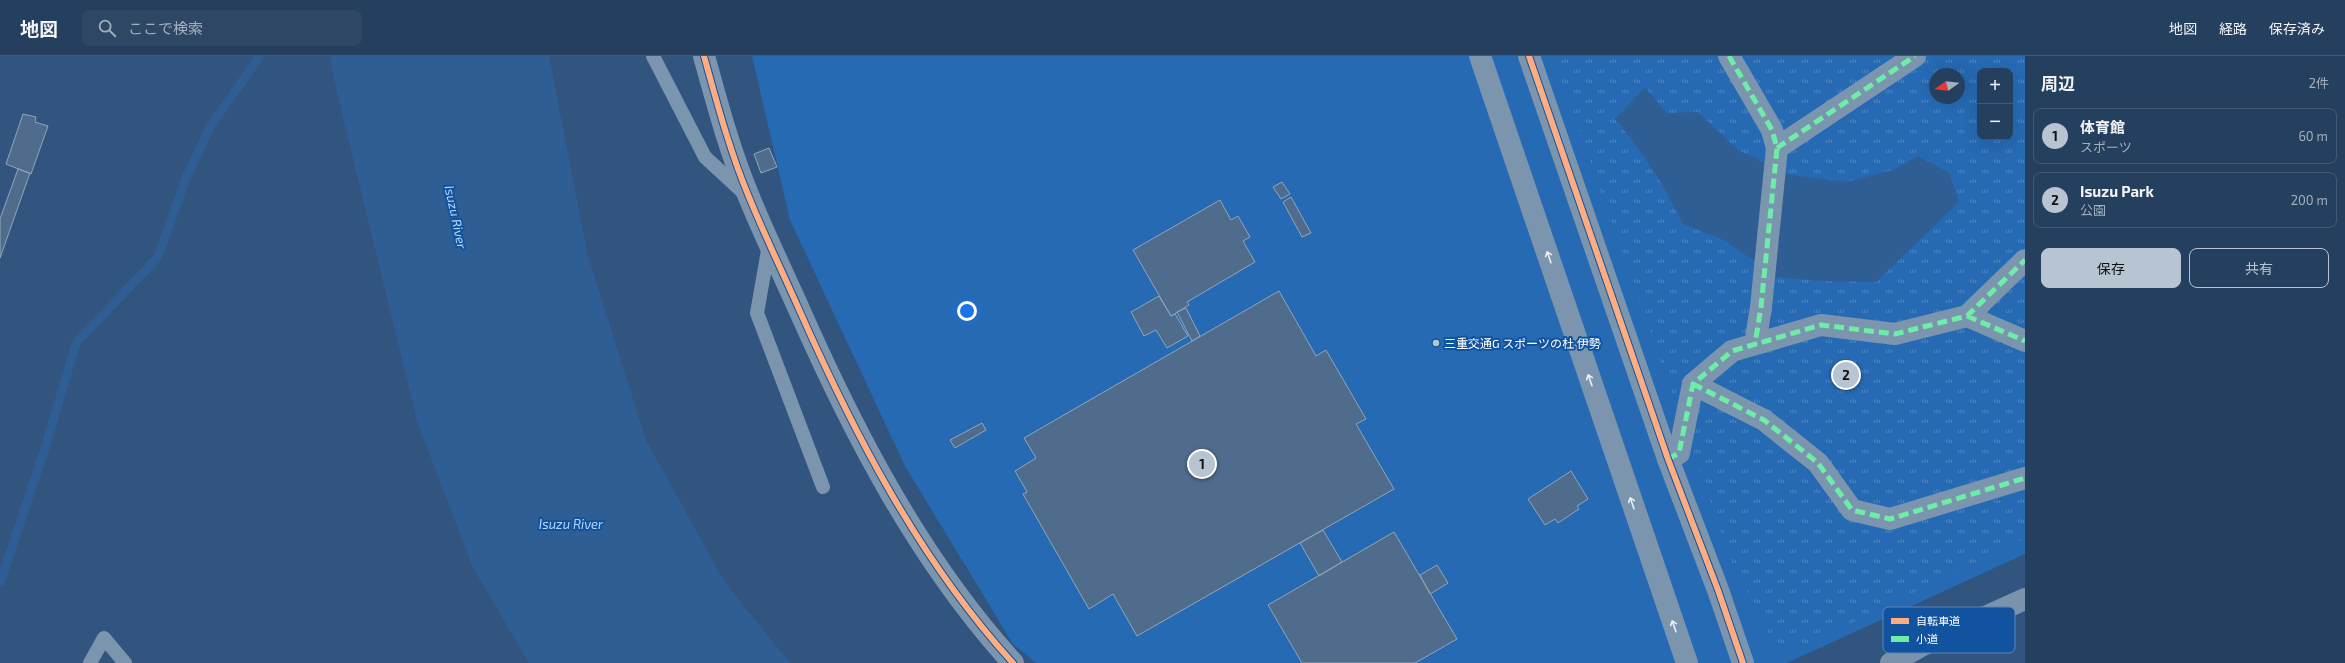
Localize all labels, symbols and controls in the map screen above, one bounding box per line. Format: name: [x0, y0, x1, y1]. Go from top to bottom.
search box: [82, 10, 362, 46]
text: 地図: [20, 17, 58, 40]
icon: search: [96, 17, 118, 39]
text: ここで検索: [128, 19, 203, 37]
text: 地図: [2169, 20, 2197, 37]
text: 経路: [2219, 20, 2247, 37]
text: 保存済み: [2269, 20, 2325, 37]
north arrow: [1929, 68, 1965, 104]
map controls: [1977, 68, 2013, 140]
button: +: [1977, 68, 2013, 104]
text: 周辺: [2041, 73, 2075, 93]
text: 2件: [2309, 75, 2329, 91]
button: −: [1977, 104, 2013, 140]
text: 体育館: [2080, 118, 2125, 136]
text: 1: [2052, 128, 2058, 144]
text: 60 m: [2298, 128, 2328, 144]
text: スポーツ: [2080, 139, 2132, 155]
text: Isuzu Park: [2080, 182, 2154, 200]
water label: Isuzu River: [441, 184, 471, 251]
text: 2: [2051, 192, 2059, 208]
text: 200 m: [2291, 192, 2328, 208]
text: 公園: [2080, 202, 2106, 218]
button: 保存: [2041, 248, 2181, 288]
button: 共有: [2189, 248, 2329, 288]
one-way arrow: [1544, 251, 1552, 263]
your location: [957, 301, 977, 321]
place label: 三重交通G スポーツの杜 伊勢: [1444, 336, 1601, 350]
marker: 三重交通G スポーツの杜 伊勢: [1431, 338, 1441, 348]
pin: 2: [1833, 360, 1859, 390]
one-way arrow: [1586, 374, 1594, 386]
pin: 1: [1189, 449, 1215, 479]
one-way arrow: [1628, 497, 1635, 510]
water label: Isuzu River: [539, 516, 604, 532]
legend: [1883, 607, 2015, 653]
text: 自転車道: [1916, 614, 1960, 627]
one-way arrow: [1670, 620, 1677, 633]
text: 小道: [1916, 632, 1938, 645]

